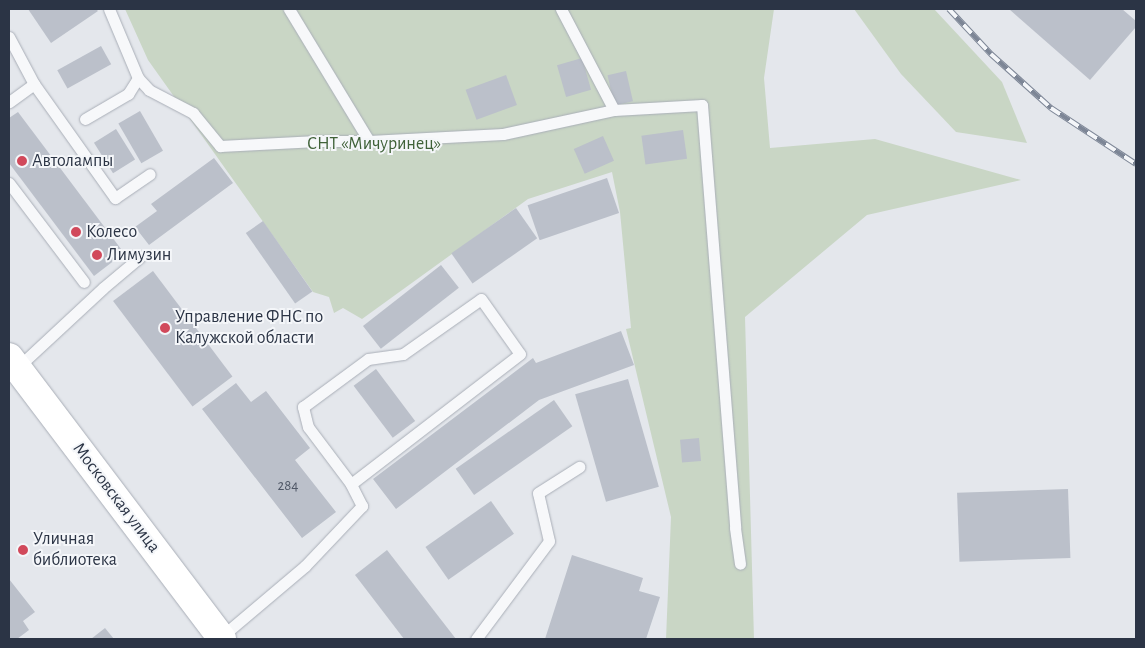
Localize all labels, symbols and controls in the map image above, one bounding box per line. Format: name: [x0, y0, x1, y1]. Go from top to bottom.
park label: СНТ «Мичуринец»: [307, 133, 441, 155]
place label: Автолампы: [32, 150, 113, 172]
marker: Автолампы: [16, 155, 28, 167]
place label: Колесо: [86, 221, 137, 243]
marker: Колесо: [70, 226, 82, 238]
place label: Лимузин: [107, 244, 171, 266]
marker: Лимузин: [91, 249, 103, 261]
place label: Управление ФНС по Калужской области: [175, 307, 323, 350]
marker: Управление ФНС по Калужской области: [159, 322, 171, 334]
street label: Московская улица: [68, 439, 164, 557]
house number: 284: [277, 477, 299, 495]
place label: Уличная библиотека: [33, 529, 117, 572]
marker: Уличная библиотека: [17, 544, 29, 556]

